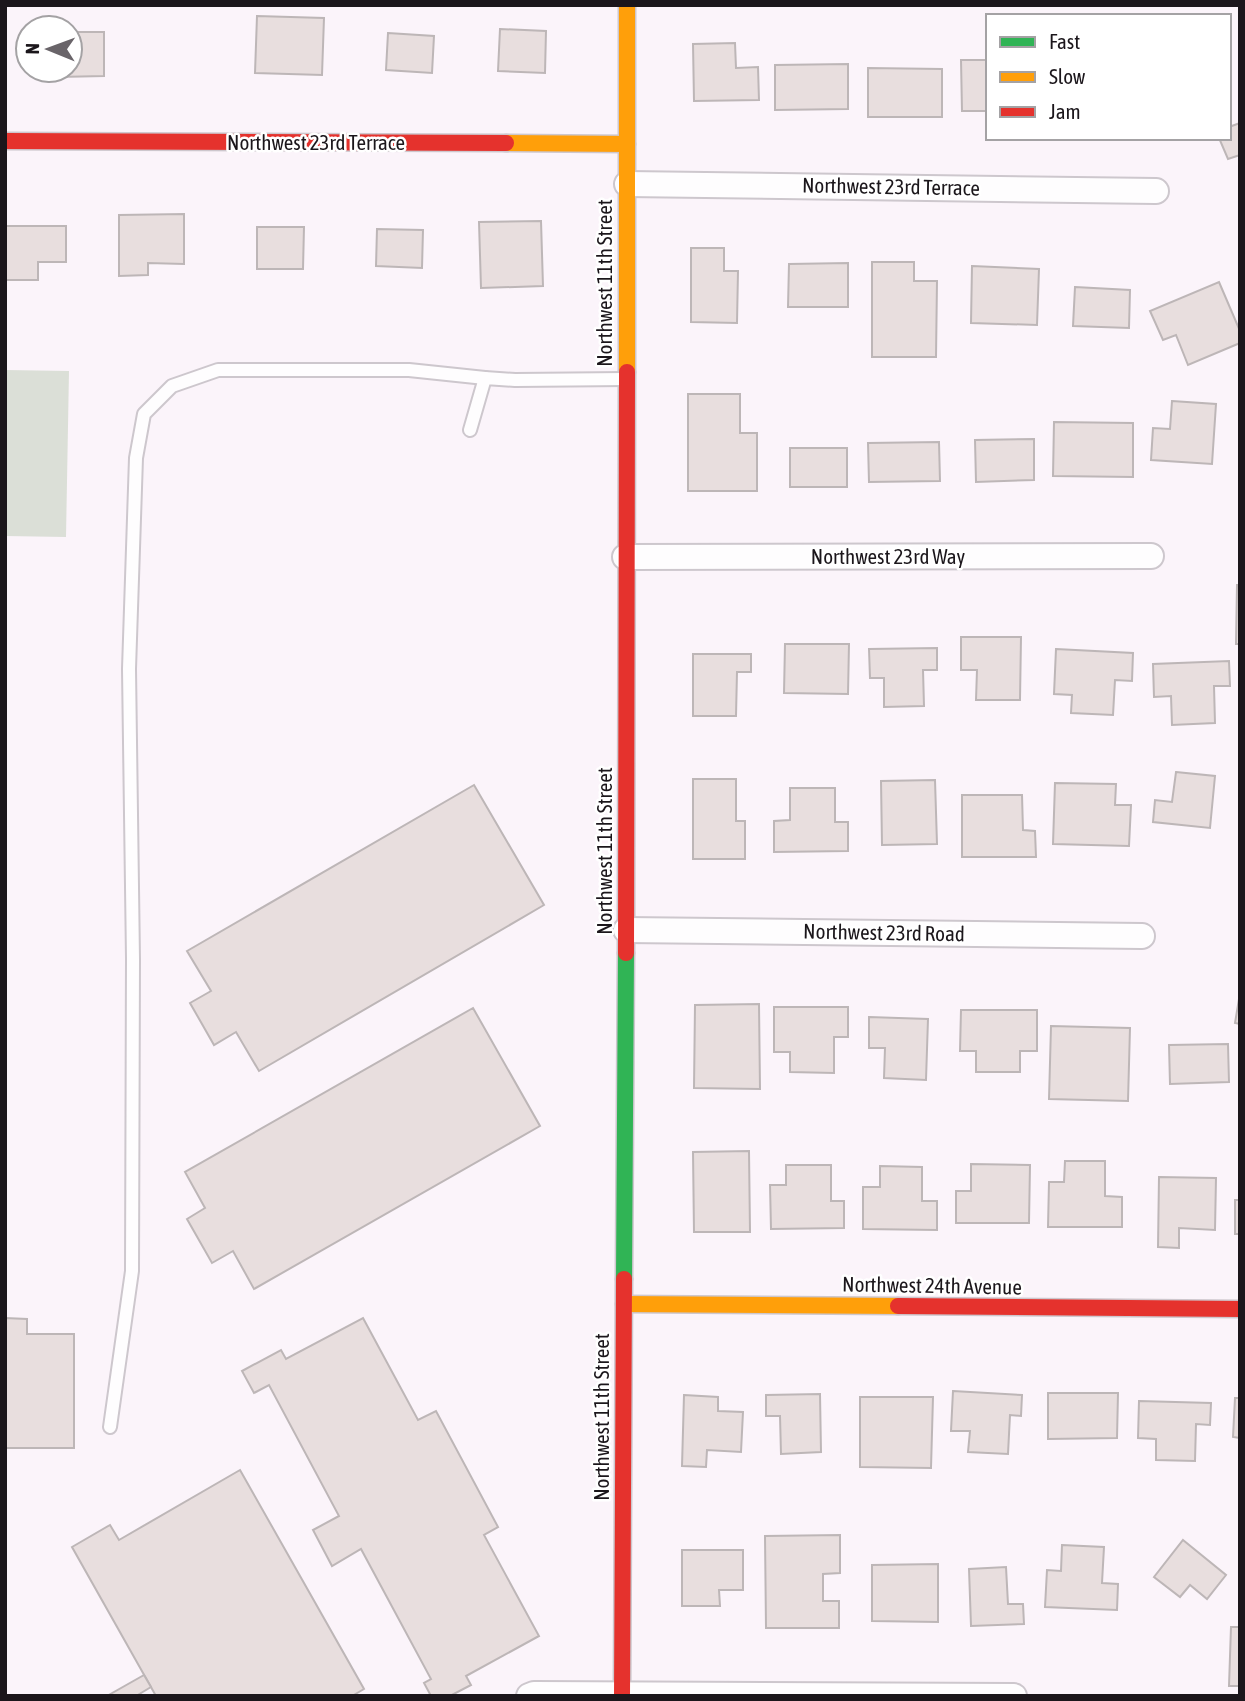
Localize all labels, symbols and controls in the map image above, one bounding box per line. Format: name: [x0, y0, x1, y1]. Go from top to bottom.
north arrow: [14, 14, 84, 84]
legend: [986, 14, 1231, 140]
text: Fast: [1049, 29, 1080, 53]
text: N: [21, 43, 43, 55]
text: Slow: [1049, 64, 1086, 88]
text: Jam: [1049, 99, 1081, 123]
street label: Northwest 23rd Terrace: [227, 130, 405, 154]
street label: Northwest 23rd Terrace: [802, 172, 980, 200]
street label: Northwest 11th Street: [592, 199, 616, 367]
street label: Northwest 23rd Way: [811, 544, 966, 568]
street label: Northwest 11th Street: [592, 767, 616, 935]
street label: Northwest 23rd Road: [803, 919, 965, 945]
street label: Northwest 24th Avenue: [842, 1271, 1022, 1299]
street label: Northwest 11th Street: [589, 1333, 613, 1501]

